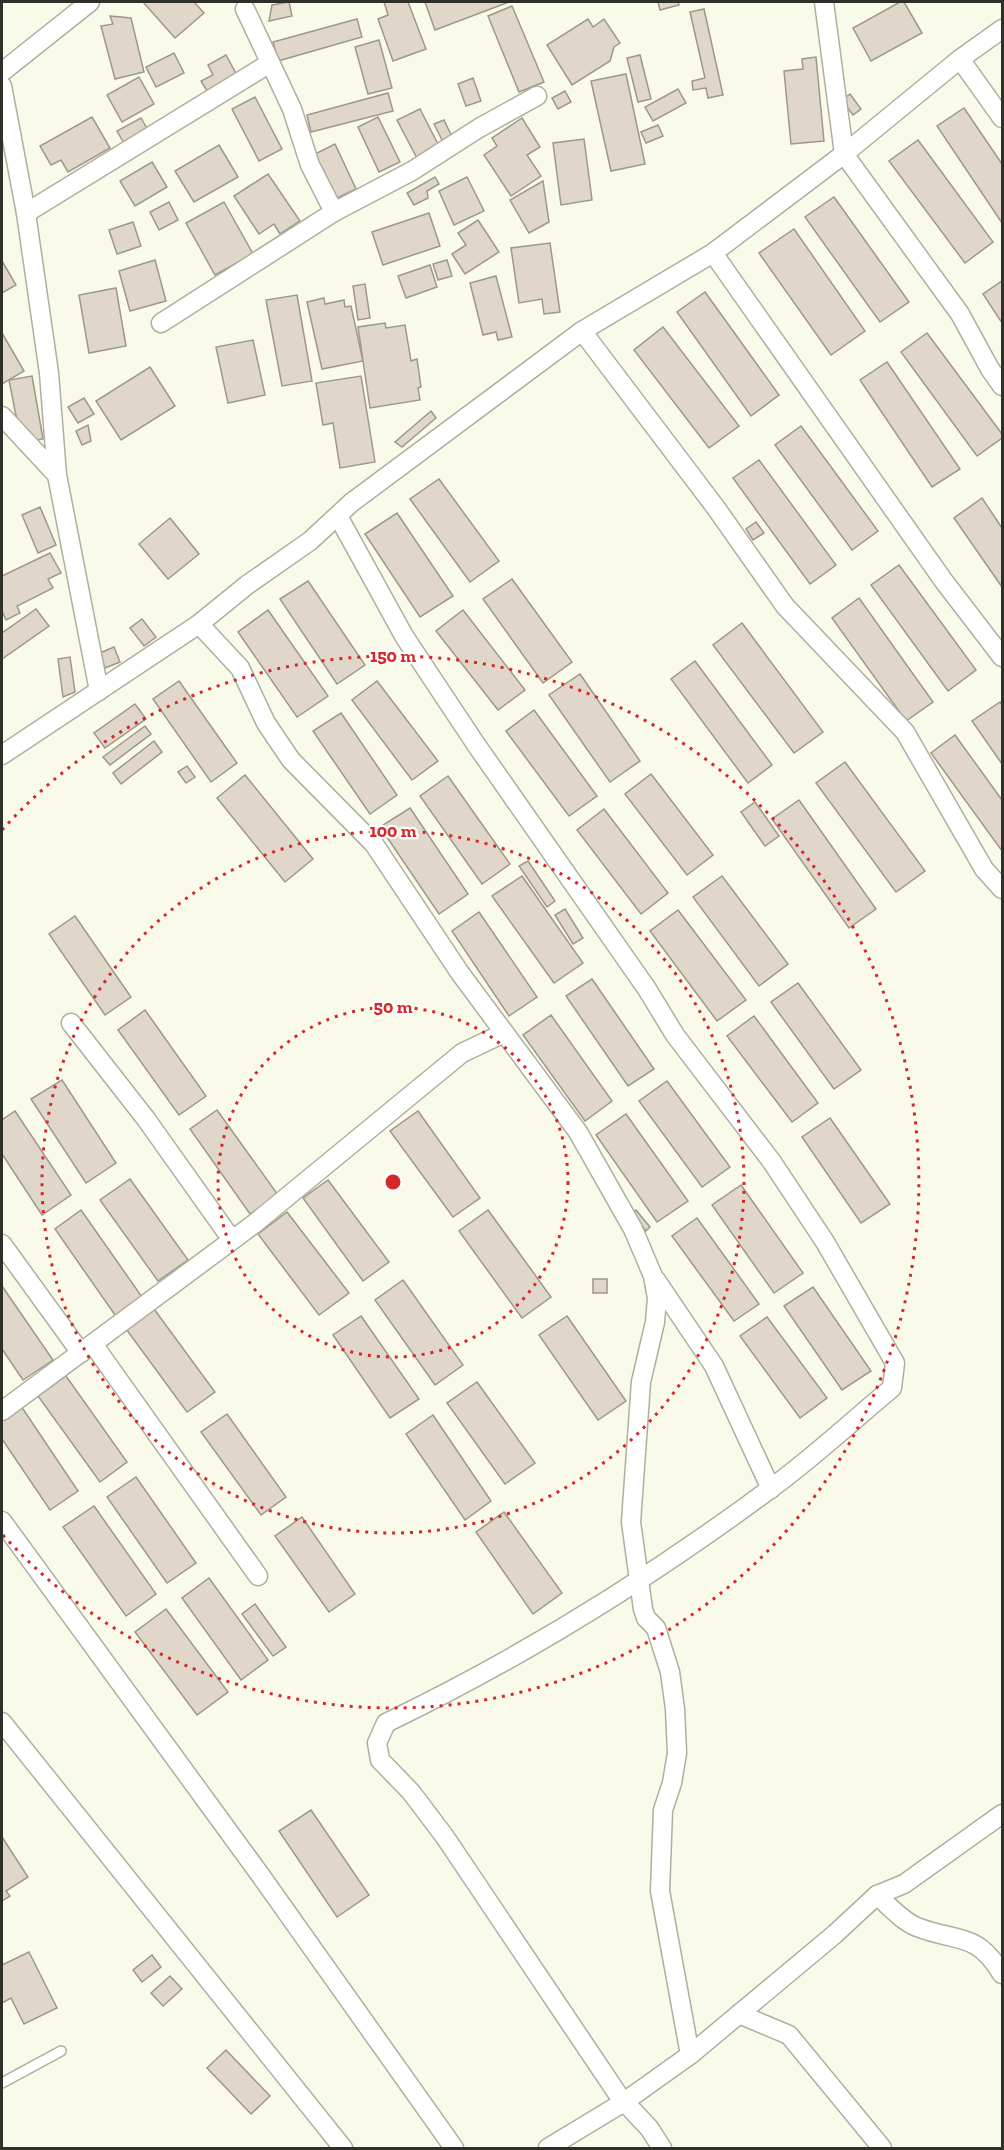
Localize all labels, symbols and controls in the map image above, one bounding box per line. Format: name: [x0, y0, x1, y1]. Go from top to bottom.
text: 150 m: [370, 645, 416, 667]
text: 100 m: [369, 820, 417, 842]
text: 50 m: [374, 996, 413, 1018]
centre of rings: [383, 1172, 403, 1192]

